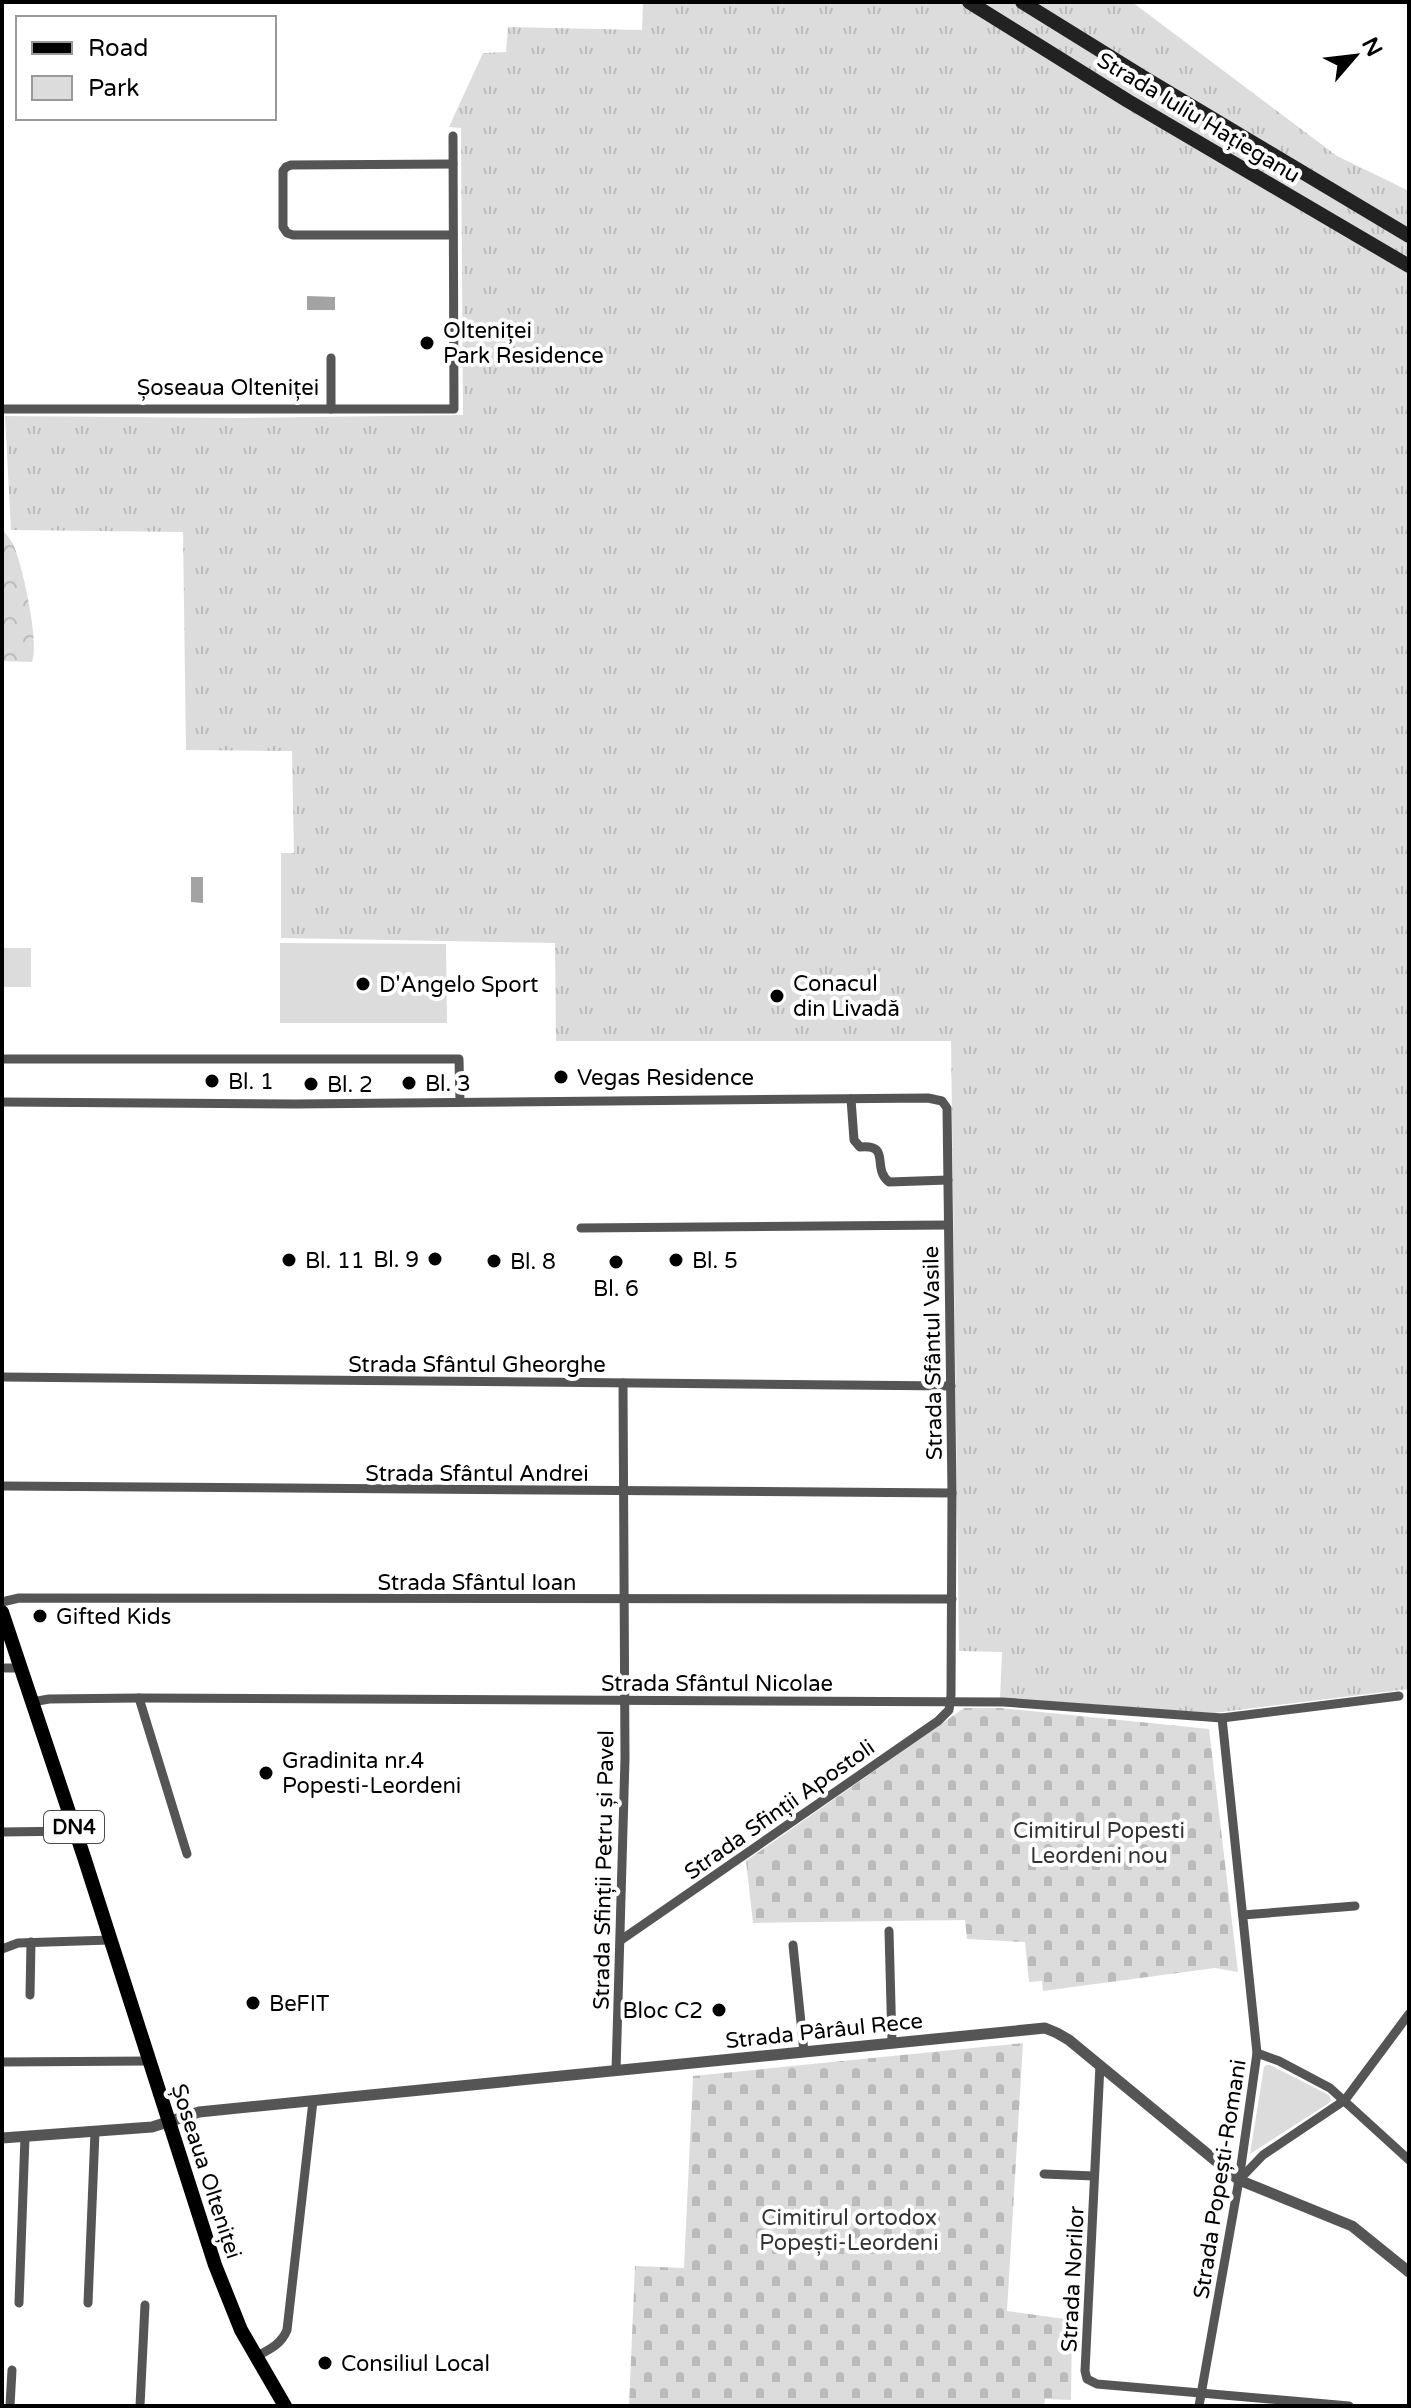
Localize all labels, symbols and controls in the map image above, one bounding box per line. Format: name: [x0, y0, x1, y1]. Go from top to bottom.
legend: [16, 16, 276, 120]
north arrow: [1315, 16, 1395, 96]
text: N: [1356, 33, 1387, 61]
text: Road: [88, 34, 148, 63]
street label: Strada Iuliu Hațieganu: [1092, 47, 1304, 189]
text: Park: [88, 74, 139, 103]
place label: Olteniței Park Residence: [443, 318, 604, 369]
marker: Olteniței Park Residence: [418, 334, 436, 352]
street label: Șoseaua Olteniței: [137, 375, 319, 401]
place label: Conacul din Livadă: [793, 971, 900, 1022]
place label: D'Angelo Sport: [379, 972, 538, 998]
marker: D'Angelo Sport: [354, 975, 372, 993]
marker: Conacul din Livadă: [768, 987, 786, 1005]
place label: Vegas Residence: [577, 1065, 754, 1091]
marker: Vegas Residence: [552, 1068, 570, 1086]
place label: Bl. 1: [228, 1069, 274, 1095]
place label: Bl. 3: [425, 1071, 471, 1097]
marker: Bl. 1: [203, 1072, 221, 1090]
place label: Bl. 2: [327, 1072, 373, 1098]
marker: Bl. 3: [400, 1074, 418, 1092]
marker: Bl. 2: [302, 1075, 320, 1093]
street label: Strada Sfântul Vasile: [918, 1246, 948, 1460]
place label: Bl. 9: [373, 1247, 419, 1273]
place label: Bl. 11: [305, 1248, 365, 1274]
place label: Bl. 5: [692, 1248, 738, 1274]
place label: Bl. 8: [510, 1249, 556, 1275]
marker: Bl. 9: [426, 1250, 444, 1268]
marker: Bl. 11: [280, 1251, 298, 1269]
marker: Bl. 5: [667, 1251, 685, 1269]
marker: Bl. 8: [485, 1252, 503, 1270]
marker: Bl. 6: [607, 1253, 625, 1271]
place label: Bl. 6: [593, 1276, 639, 1302]
street label: Strada Sfântul Gheorghe: [348, 1352, 606, 1378]
street label: Strada Sfântul Andrei: [365, 1461, 589, 1487]
street label: Strada Sfântul Ioan: [378, 1570, 576, 1596]
place label: Gifted Kids: [56, 1604, 171, 1630]
marker: Gifted Kids: [31, 1607, 49, 1625]
street label: Strada Sfântul Nicolae: [601, 1671, 833, 1697]
street label: Strada Sfinții Petru și Pavel: [589, 1730, 619, 2010]
street label: Strada Sfinții Apostoli: [680, 1734, 880, 1885]
place label: Gradinita nr.4 Popesti-Leordeni: [282, 1748, 461, 1799]
marker: Gradinita nr.4 Popesti-Leordeni: [257, 1764, 275, 1782]
road number: DN4: [44, 1811, 104, 1843]
park label: Cimitirul Popesti Leordeni nou: [1013, 1818, 1185, 1869]
place label: BeFIT: [269, 1991, 330, 2017]
marker: BeFIT: [244, 1994, 262, 2012]
place label: Bloc C2: [623, 1998, 703, 2024]
marker: Bloc C2: [710, 2001, 728, 2019]
street label: Strada Pârâul Rece: [724, 2008, 924, 2054]
street label: Strada Popești-Romani: [1188, 2057, 1252, 2301]
street label: Șoseaua Olteniței: [165, 2080, 247, 2262]
park label: Cimitirul ortodox Popești-Leordeni: [759, 2205, 939, 2256]
street label: Strada Norilor: [1056, 2205, 1090, 2353]
place label: Consiliul Local: [341, 2351, 490, 2377]
marker: Consiliul Local: [316, 2354, 334, 2372]

